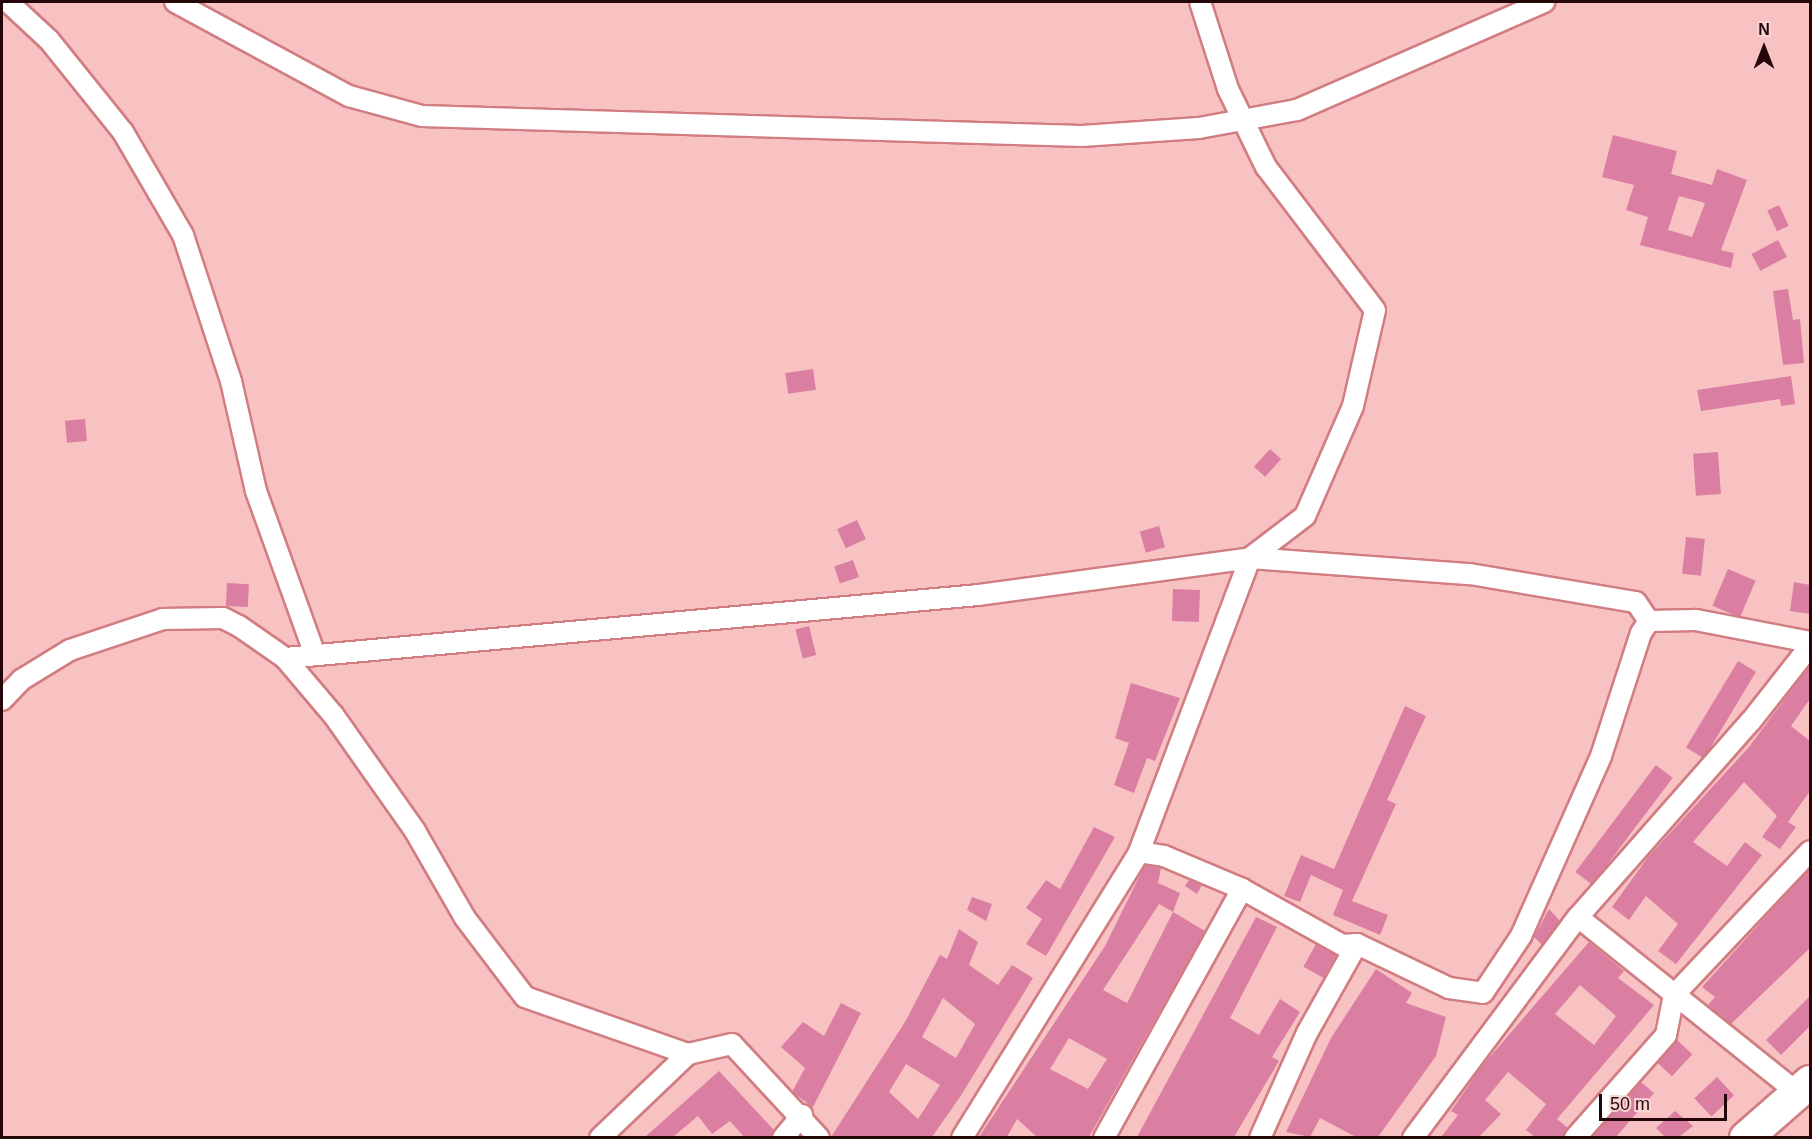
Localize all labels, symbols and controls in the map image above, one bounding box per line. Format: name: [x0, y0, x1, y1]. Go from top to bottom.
north arrow: [1734, 18, 1794, 78]
text: N: [1758, 21, 1770, 38]
scale bar: [1602, 1082, 1730, 1120]
text: 50 m: [1610, 1094, 1650, 1114]

